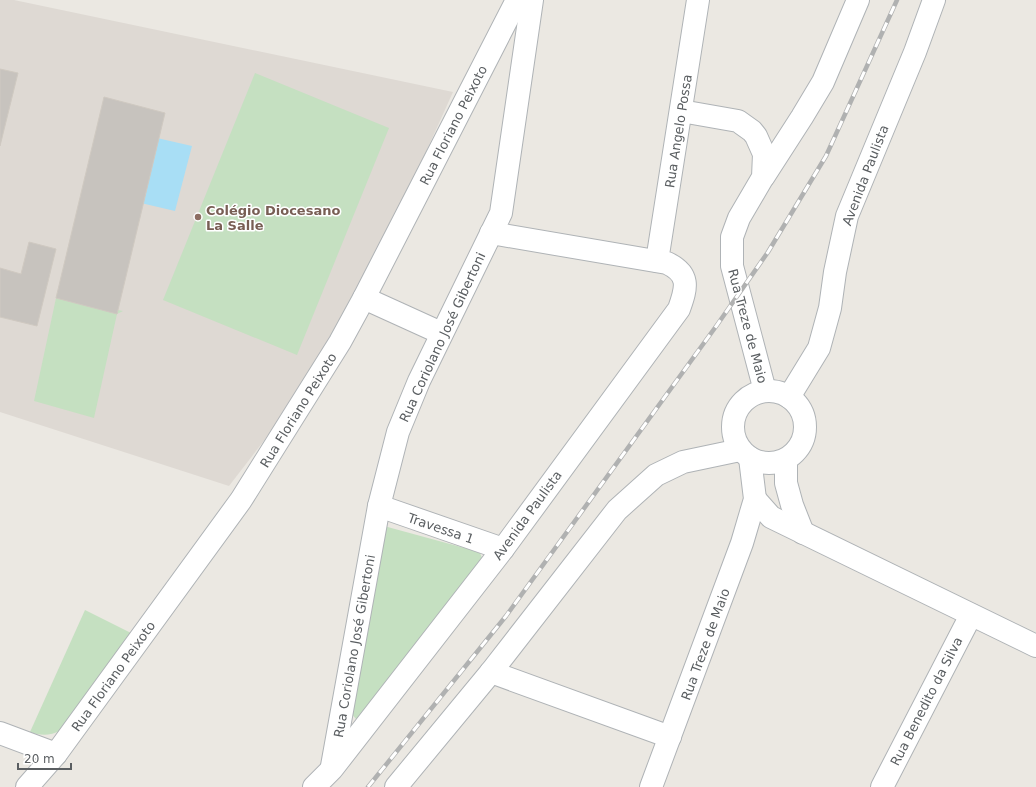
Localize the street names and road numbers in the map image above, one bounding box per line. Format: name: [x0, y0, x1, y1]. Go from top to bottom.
street label: Rua Floriano Peixoto: [417, 63, 490, 188]
street label: Rua Angelo Possa: [662, 73, 695, 189]
street label: Avenida Paulista: [839, 123, 892, 228]
street label: Rua Coriolano José Gibertoni: [396, 250, 488, 424]
street label: Rua Treze de Maio: [725, 267, 770, 385]
street label: Rua Floriano Peixoto: [257, 350, 340, 470]
street label: Avenida Paulista: [490, 468, 565, 563]
street label: Travessa 1: [405, 510, 476, 547]
street label: Rua Coriolano José Gibertoni: [331, 553, 378, 739]
street label: Rua Treze de Maio: [678, 586, 733, 702]
street label: Rua Floriano Peixoto: [68, 618, 158, 734]
street label: Rua Benedito da Silva: [887, 634, 965, 768]

